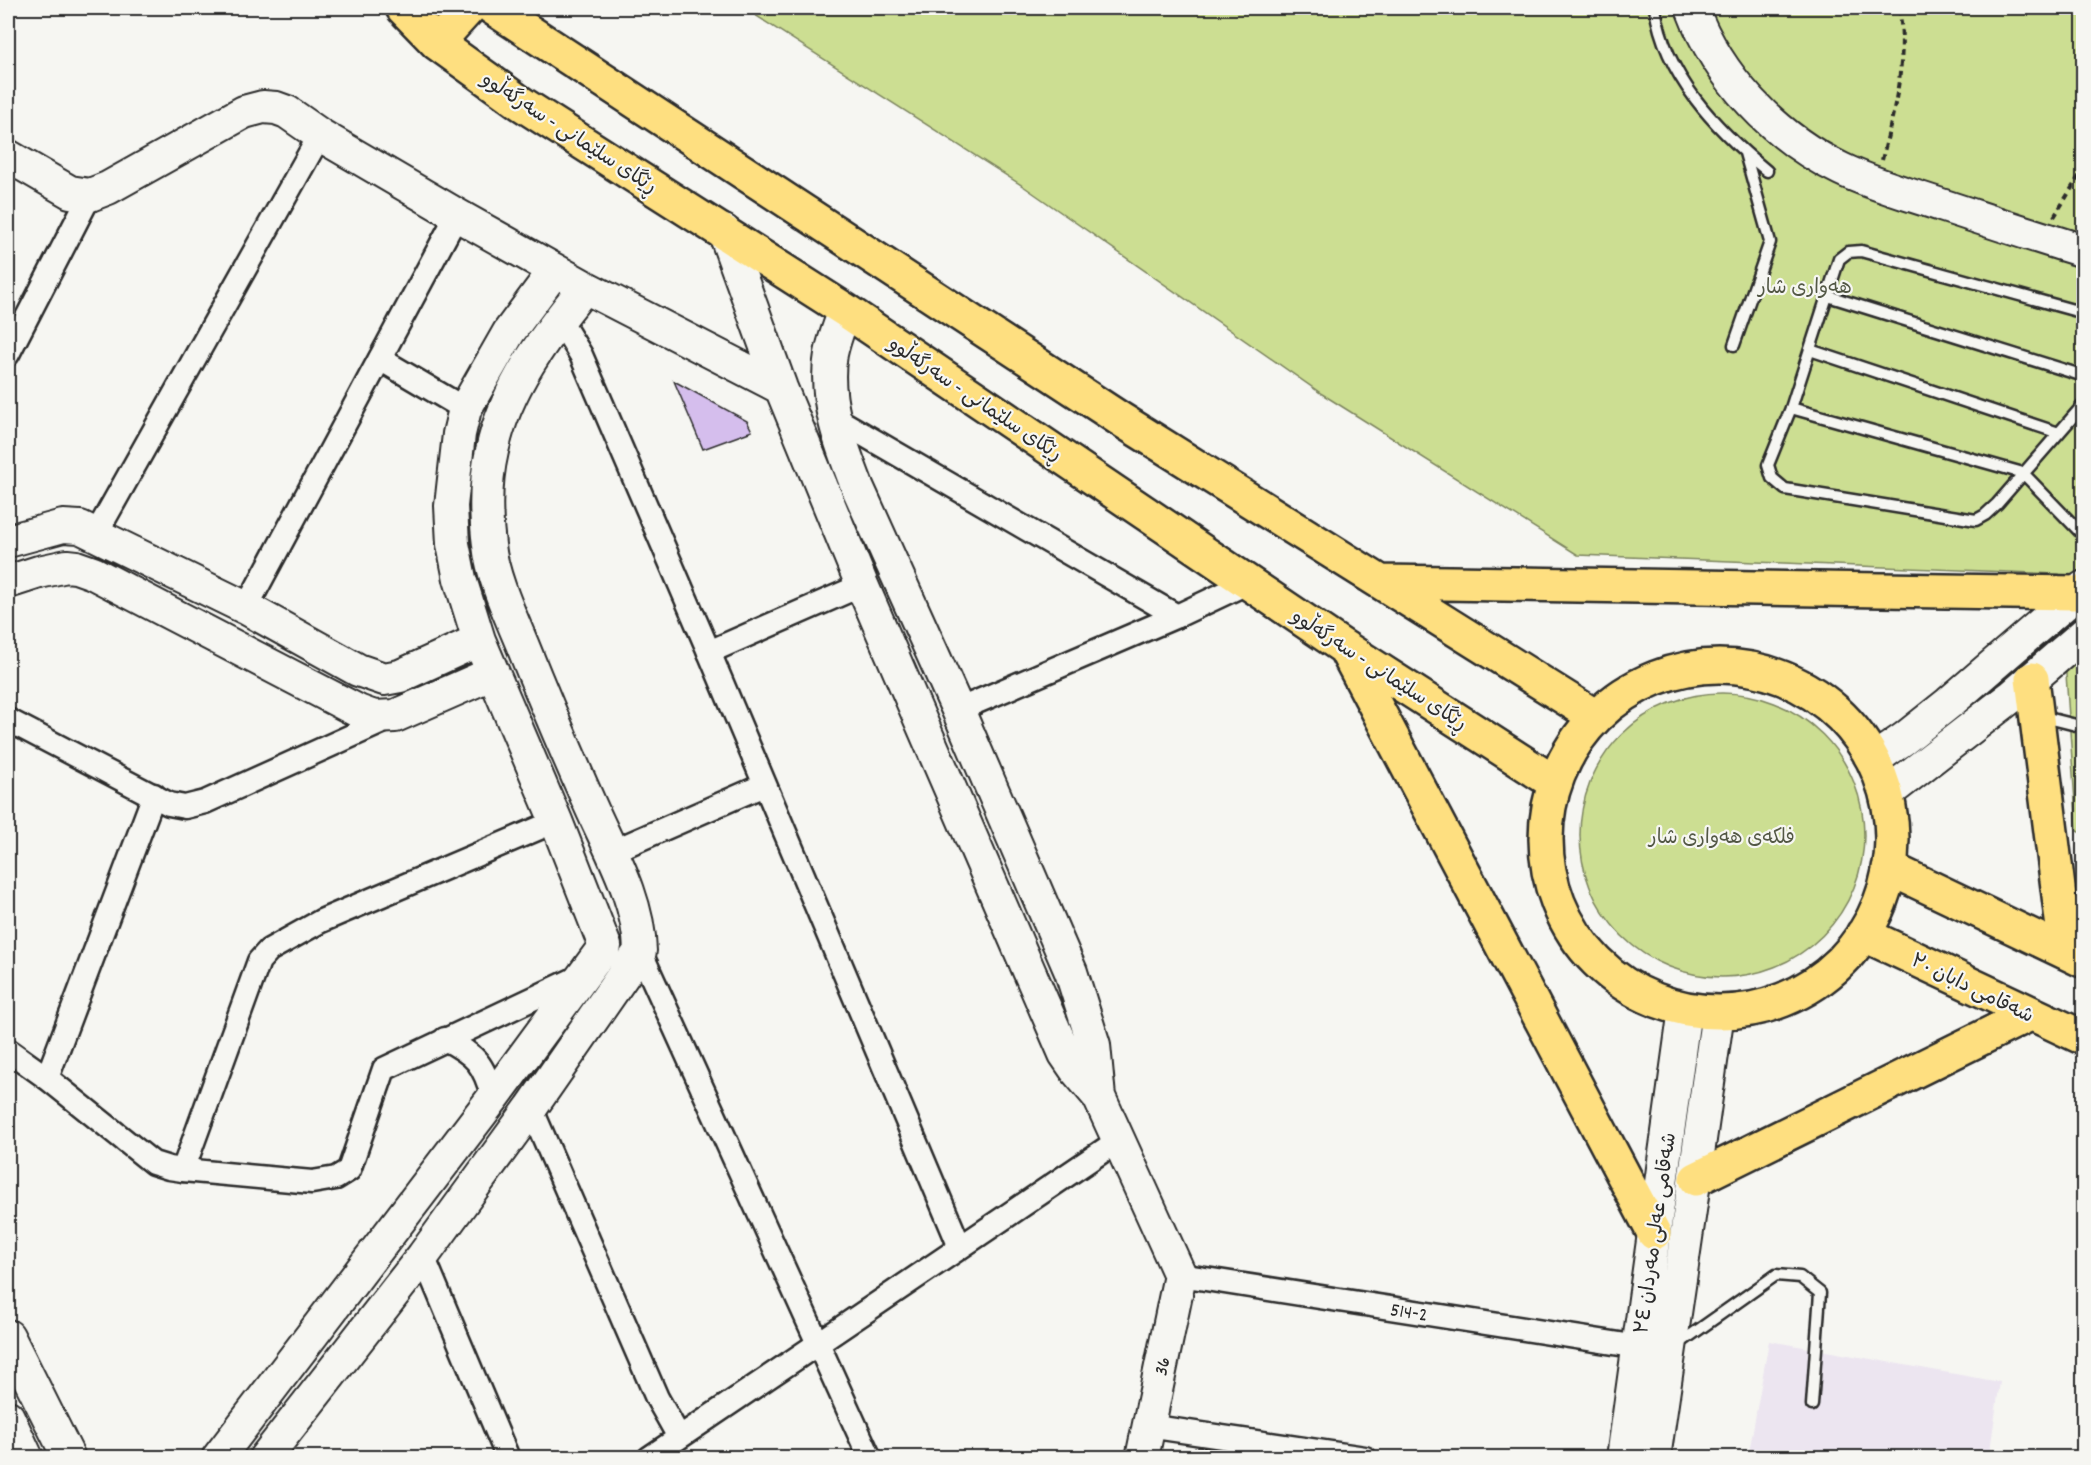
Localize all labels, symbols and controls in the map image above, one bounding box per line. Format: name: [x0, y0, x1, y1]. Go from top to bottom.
street label: ڕێگای سلێمانی - سەرگەڵوو: [473, 64, 663, 202]
park label: هەواری شار: [1756, 275, 1852, 303]
street label: ڕێگای سلێمانی - سەرگەڵوو: [880, 328, 1069, 469]
street label: ڕێگای سلێمانی - سەرگەڵوو: [1283, 601, 1473, 739]
park label: فلکەی هەواری شار: [1647, 825, 1795, 853]
street label: شەقامی دابان ٣٠: [1906, 948, 2038, 1031]
street label: شەقامی عەلی مەردان ٣٤: [1629, 1131, 1685, 1336]
street label: 514-2: [1388, 1297, 1429, 1331]
street label: 36: [1148, 1355, 1180, 1379]

